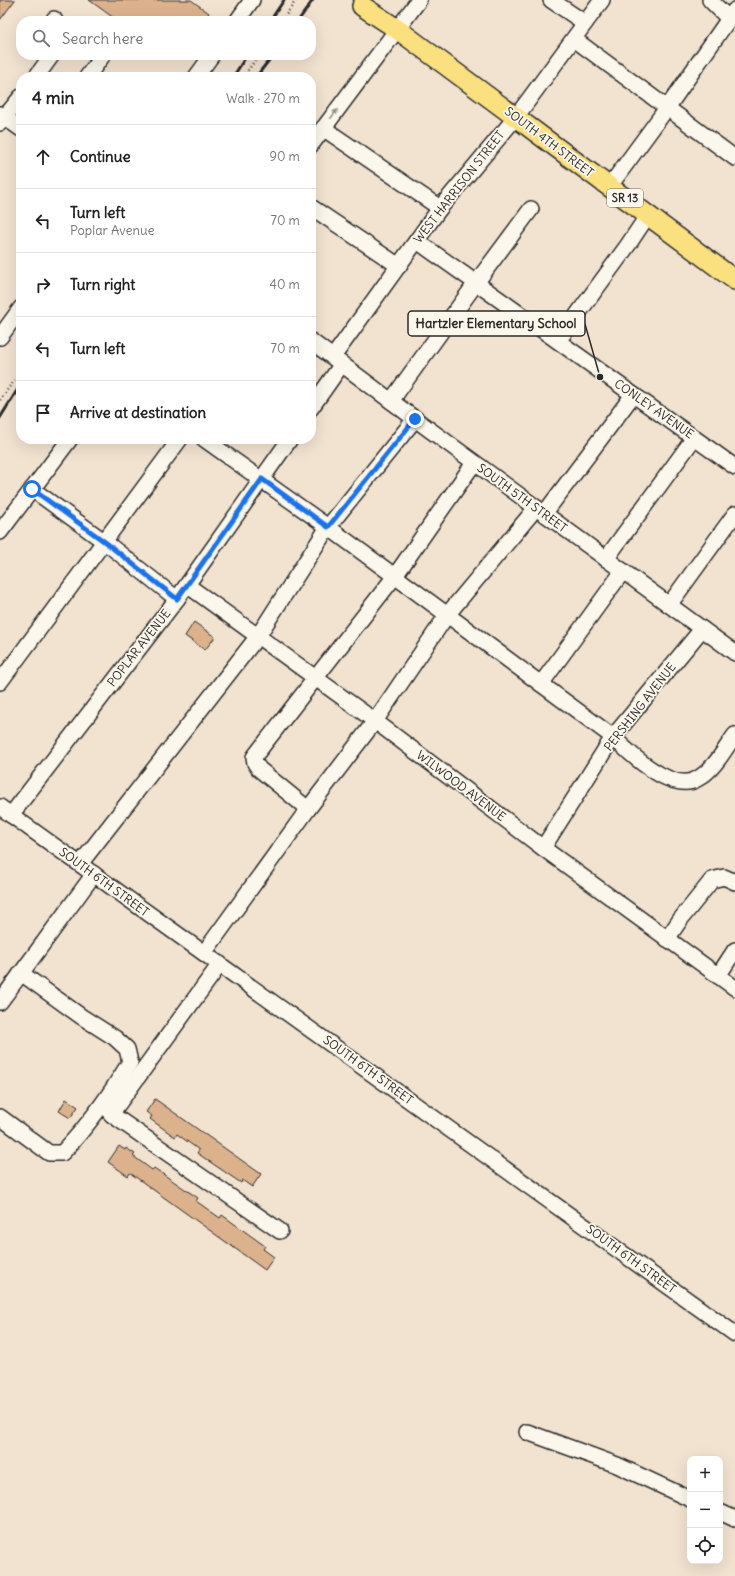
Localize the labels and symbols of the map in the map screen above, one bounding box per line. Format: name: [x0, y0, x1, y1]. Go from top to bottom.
street label: SOUTH 4TH STREET: [502, 103, 597, 180]
one-way arrow: [330, 108, 338, 119]
street label: WEST HARRISON STREET: [410, 127, 507, 246]
road number: SR 13: [607, 189, 643, 207]
callout: Hartzler Elementary School: [408, 311, 585, 336]
text: Hartzler Elementary School: [416, 315, 576, 332]
street label: CONLEY AVENUE: [612, 376, 697, 442]
route end: [406, 410, 424, 428]
street label: SOUTH 5TH STREET: [474, 460, 570, 535]
route start: [23, 480, 41, 498]
street label: POPLAR AVENUE: [104, 606, 173, 689]
street label: PERSHING AVENUE: [601, 660, 679, 754]
street label: WILWOOD AVENUE: [414, 747, 509, 824]
street label: SOUTH 6TH STREET: [56, 844, 152, 919]
street label: SOUTH 6TH STREET: [320, 1032, 416, 1107]
street label: SOUTH 6TH STREET: [583, 1221, 679, 1296]

